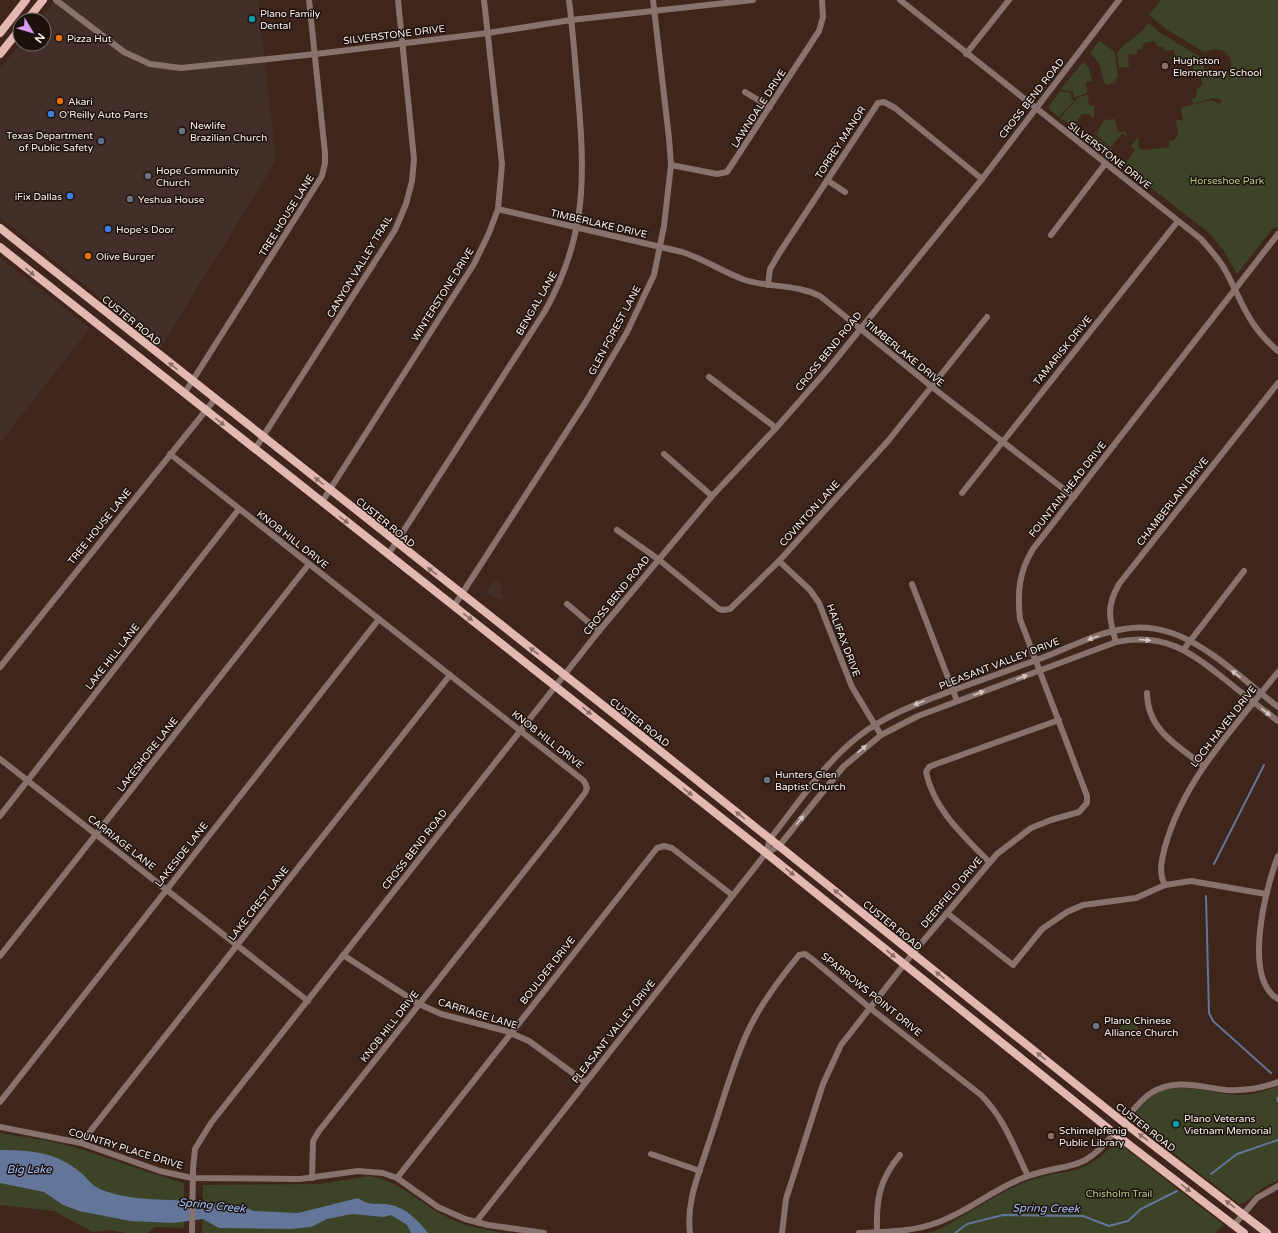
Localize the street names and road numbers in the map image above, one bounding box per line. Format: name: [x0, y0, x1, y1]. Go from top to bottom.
street label: SILVERSTONE DRIVE: [343, 23, 446, 47]
street label: CROSS BEND ROAD: [997, 56, 1067, 141]
street label: LAWNDALE DRIVE: [729, 67, 789, 150]
street label: TORREY MANOR: [813, 104, 869, 181]
street label: SILVERSTONE DRIVE: [1065, 120, 1153, 192]
street label: TREE HOUSE LANE: [257, 172, 317, 259]
street label: TIMBERLAKE DRIVE: [549, 207, 648, 241]
street label: CANYON VALLEY TRAIL: [324, 213, 395, 320]
street label: WINTERSTONE DRIVE: [409, 245, 477, 344]
street label: BENGAL LANE: [514, 269, 560, 338]
street label: GLEN FOREST LANE: [586, 284, 644, 377]
street label: CUSTER ROAD: [99, 293, 163, 348]
street label: CROSS BEND ROAD: [793, 310, 864, 394]
street label: TAMARISK DRIVE: [1031, 313, 1095, 388]
street label: TIMBERLAKE DRIVE: [862, 318, 946, 389]
street label: FOUNTAIN HEAD DRIVE: [1027, 439, 1109, 540]
street label: CHAMBERLAIN DRIVE: [1134, 455, 1211, 548]
street label: COVINTON LANE: [777, 478, 843, 549]
street label: TREE HOUSE LANE: [65, 486, 134, 567]
street label: CUSTER ROAD: [353, 495, 417, 550]
street label: KNOB HILL DRIVE: [254, 508, 331, 572]
street label: CROSS BEND ROAD: [581, 554, 652, 638]
street label: HALIFAX DRIVE: [824, 602, 862, 678]
street label: LAKE HILL LANE: [83, 621, 142, 692]
street label: PLEASANT VALLEY DRIVE: [937, 635, 1061, 693]
street label: LOCH HAVEN DRIVE: [1188, 683, 1259, 770]
street label: CUSTER ROAD: [607, 696, 672, 750]
street label: KNOB HILL DRIVE: [509, 708, 586, 772]
street label: LAKESHORE LANE: [115, 715, 181, 794]
street label: CROSS BEND ROAD: [380, 807, 450, 892]
street label: CARRIAGE LANE: [85, 813, 158, 873]
street label: LAKESIDE LANE: [153, 820, 211, 889]
street label: DEERFIELD DRIVE: [918, 855, 985, 931]
street label: LAKE CREST LANE: [226, 864, 292, 943]
street label: CUSTER ROAD: [860, 898, 924, 953]
street label: BOULDER DRIVE: [518, 934, 578, 1007]
street label: SPARROWS POINT DRIVE: [819, 950, 924, 1039]
street label: PLEASANT VALLEY DRIVE: [570, 977, 658, 1086]
street label: KNOB HILL DRIVE: [358, 988, 422, 1065]
street label: CARRIAGE LANE: [436, 996, 519, 1032]
street label: CUSTER ROAD: [1113, 1101, 1178, 1155]
street label: COUNTRY PLACE DRIVE: [67, 1126, 184, 1172]

